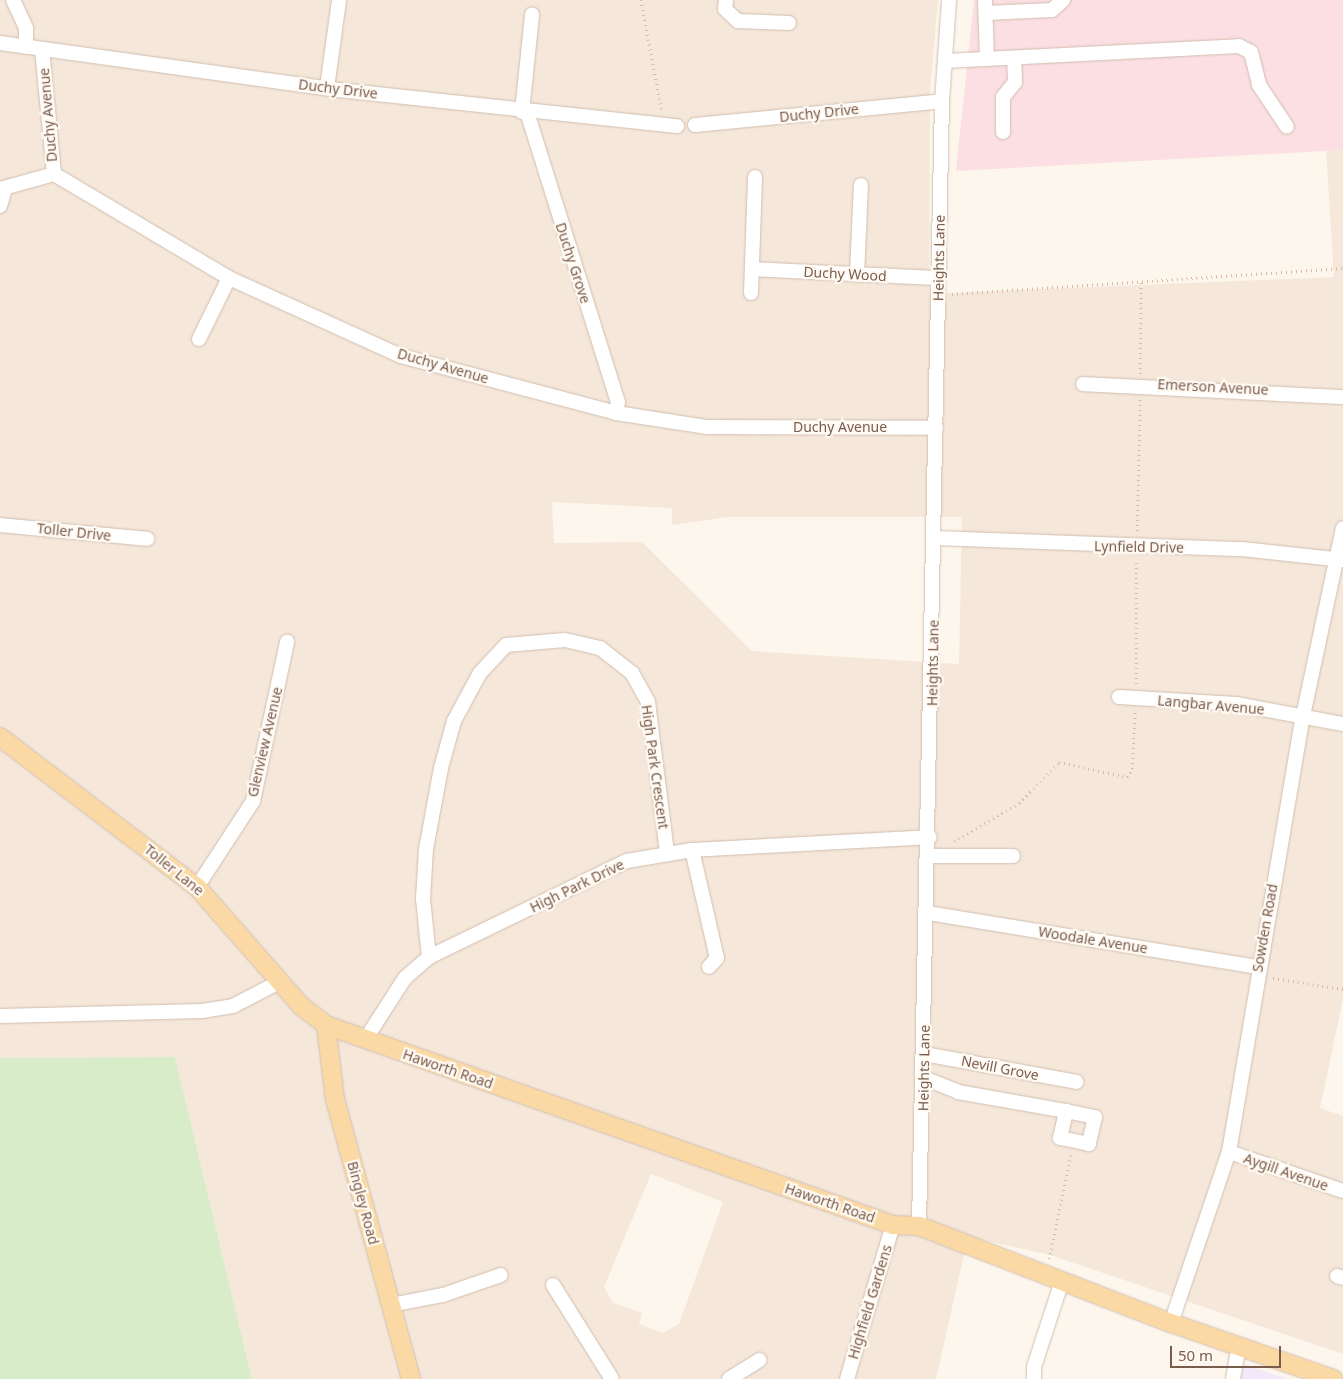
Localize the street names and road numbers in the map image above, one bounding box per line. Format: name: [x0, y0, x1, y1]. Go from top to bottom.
street label: Duchy Avenue: [36, 67, 60, 163]
street label: Duchy Drive: [297, 76, 379, 102]
street label: Duchy Drive: [779, 100, 859, 126]
street label: Heights Lane: [930, 215, 948, 301]
street label: Duchy Grove: [552, 220, 594, 306]
street label: Duchy Wood: [803, 263, 887, 285]
street label: Duchy Avenue: [395, 345, 491, 387]
street label: Emerson Avenue: [1157, 376, 1269, 398]
street label: Duchy Avenue: [793, 419, 887, 435]
street label: Toller Drive: [36, 520, 112, 544]
street label: Lynfield Drive: [1094, 538, 1184, 556]
street label: Heights Lane: [924, 620, 942, 706]
street label: Glenview Avenue: [244, 685, 286, 799]
street label: Langbar Avenue: [1157, 692, 1265, 718]
street label: High Park Crescent: [638, 704, 672, 830]
street label: Toller Lane: [141, 841, 207, 899]
street label: High Park Drive: [527, 856, 627, 916]
street label: Sowden Road: [1249, 883, 1281, 973]
street label: Woodale Avenue: [1037, 923, 1149, 957]
street label: Heights Lane: [915, 1025, 933, 1111]
street label: Haworth Road: [401, 1046, 495, 1092]
street label: Nevill Grove: [960, 1052, 1040, 1084]
street label: Aygill Avenue: [1242, 1150, 1330, 1194]
street label: Bingley Road: [344, 1159, 382, 1247]
street label: Haworth Road: [783, 1180, 877, 1226]
street label: Highfield Gardens: [845, 1243, 895, 1361]

